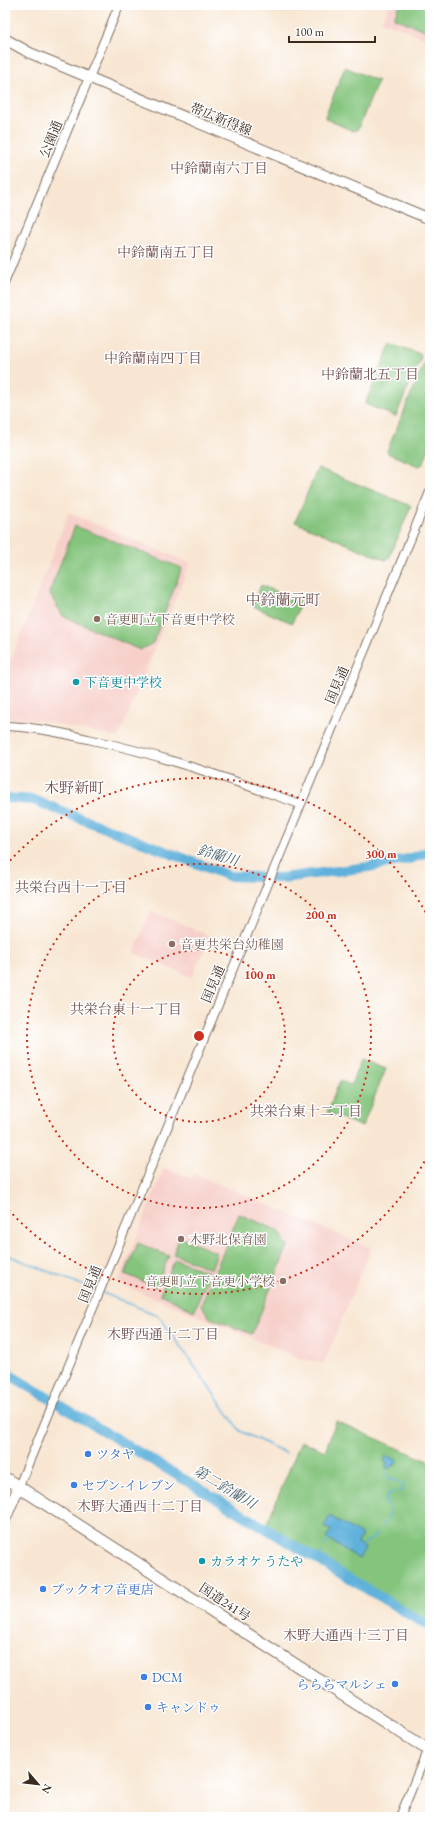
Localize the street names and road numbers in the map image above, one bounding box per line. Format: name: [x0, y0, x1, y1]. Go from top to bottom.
street label: 帯広新得線: [188, 99, 254, 139]
street label: 公園通: [36, 118, 66, 160]
street label: 国見通: [322, 664, 352, 706]
street label: 国見通: [198, 963, 228, 1005]
street label: 国見通: [75, 1263, 105, 1305]
street label: 国道241号: [196, 1579, 254, 1625]

